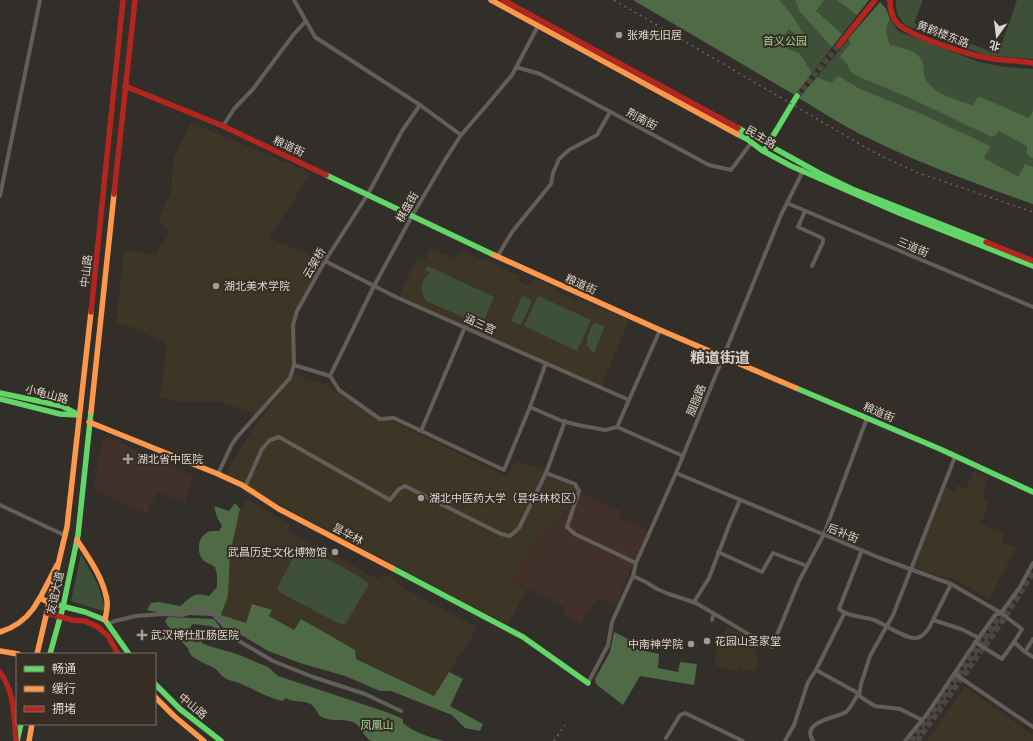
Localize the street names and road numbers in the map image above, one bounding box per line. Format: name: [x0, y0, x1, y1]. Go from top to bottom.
street label: 黄鹤楼东路: [915, 18, 971, 49]
street label: 荆南街: [625, 105, 660, 132]
street label: 民主路: [744, 123, 779, 151]
street label: 粮道街: [272, 133, 307, 158]
street label: 棋盘街: [393, 189, 420, 224]
street label: 三道街: [895, 234, 931, 259]
street label: 云架桥: [300, 245, 328, 280]
street label: 中山路: [77, 254, 94, 288]
street label: 粮道街: [563, 271, 599, 296]
street label: 涵三宫: [462, 311, 498, 336]
street label: 小龟山路: [24, 382, 70, 405]
street label: 胭脂路: [683, 382, 708, 418]
street label: 粮道街: [861, 399, 897, 424]
street label: 昙华林: [331, 520, 366, 547]
street label: 后补街: [825, 520, 861, 545]
street label: 友谊大道: [43, 570, 66, 616]
street label: 中山路: [177, 690, 210, 721]

